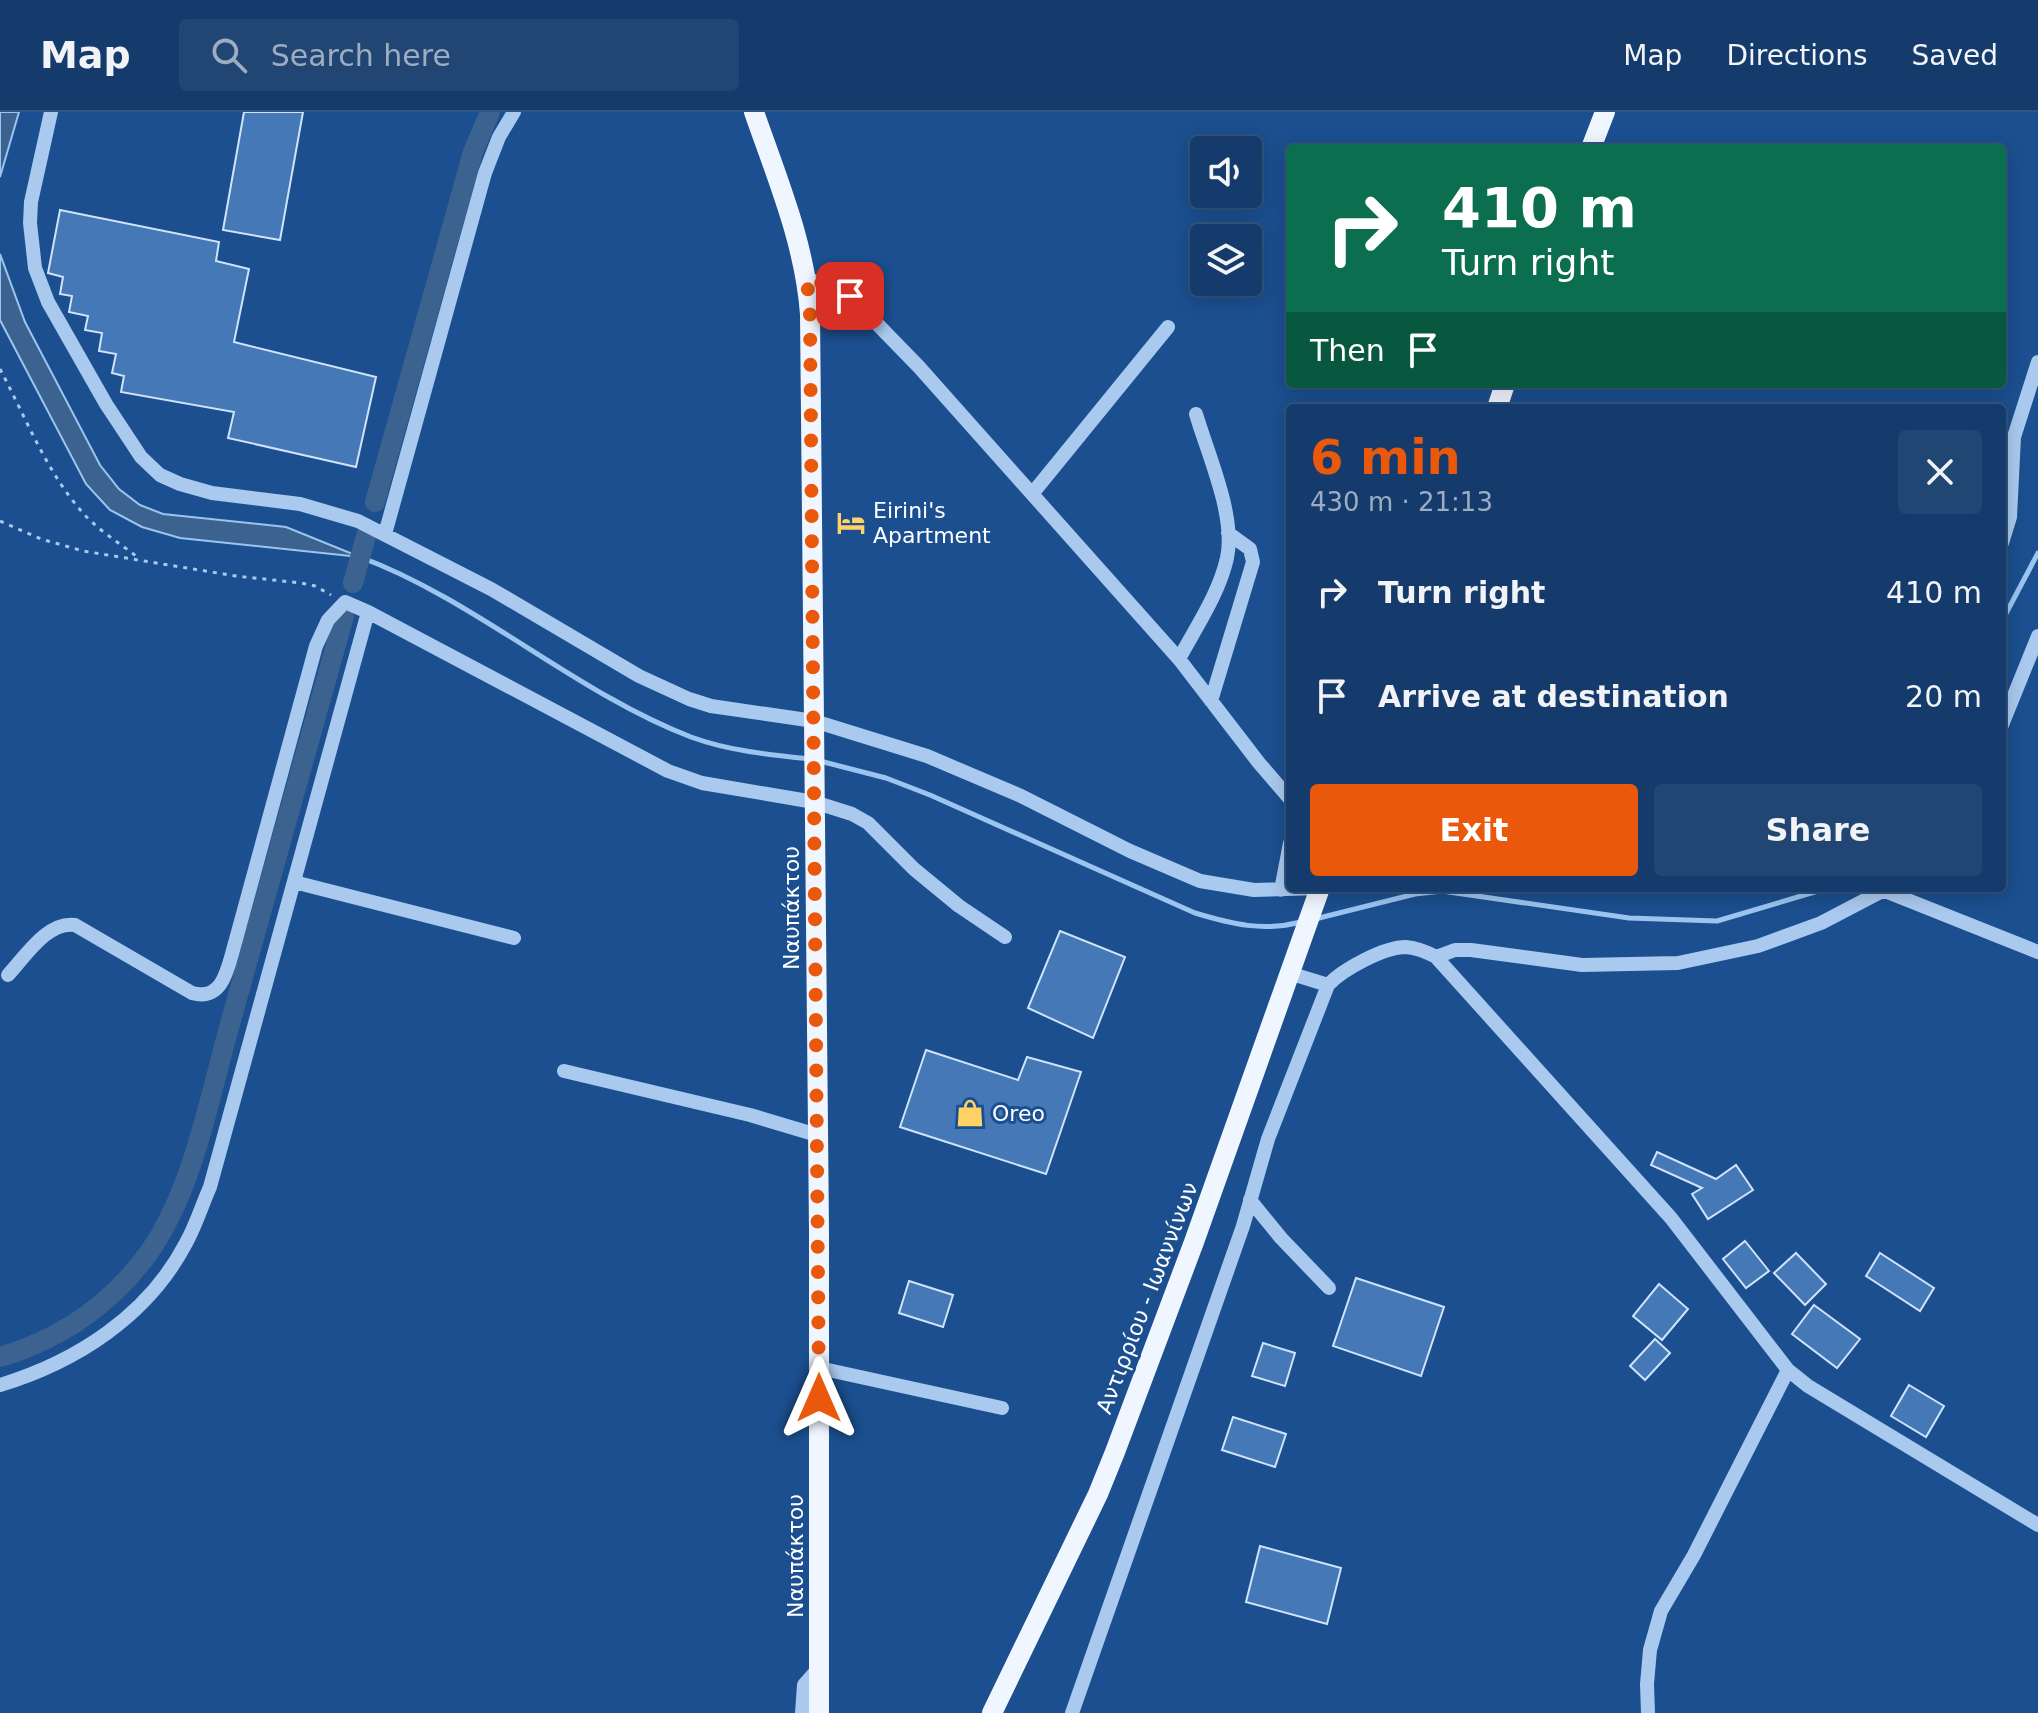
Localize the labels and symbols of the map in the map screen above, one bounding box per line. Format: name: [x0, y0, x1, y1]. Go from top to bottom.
pin: [816, 262, 884, 330]
place label: Eirini's Apartment: [873, 498, 991, 548]
hotel icon: Eirini's Apartment: [836, 508, 866, 538]
street label: Ναυπάκτου: [779, 846, 804, 970]
shop icon: Oreo: [955, 1098, 985, 1128]
place label: Oreo: [992, 1101, 1045, 1126]
street label: Αντιρρίου - Ιωαννίνων: [1091, 1179, 1203, 1417]
position arrow: [777, 1356, 861, 1440]
street label: Ναυπάκτου: [783, 1494, 808, 1618]

